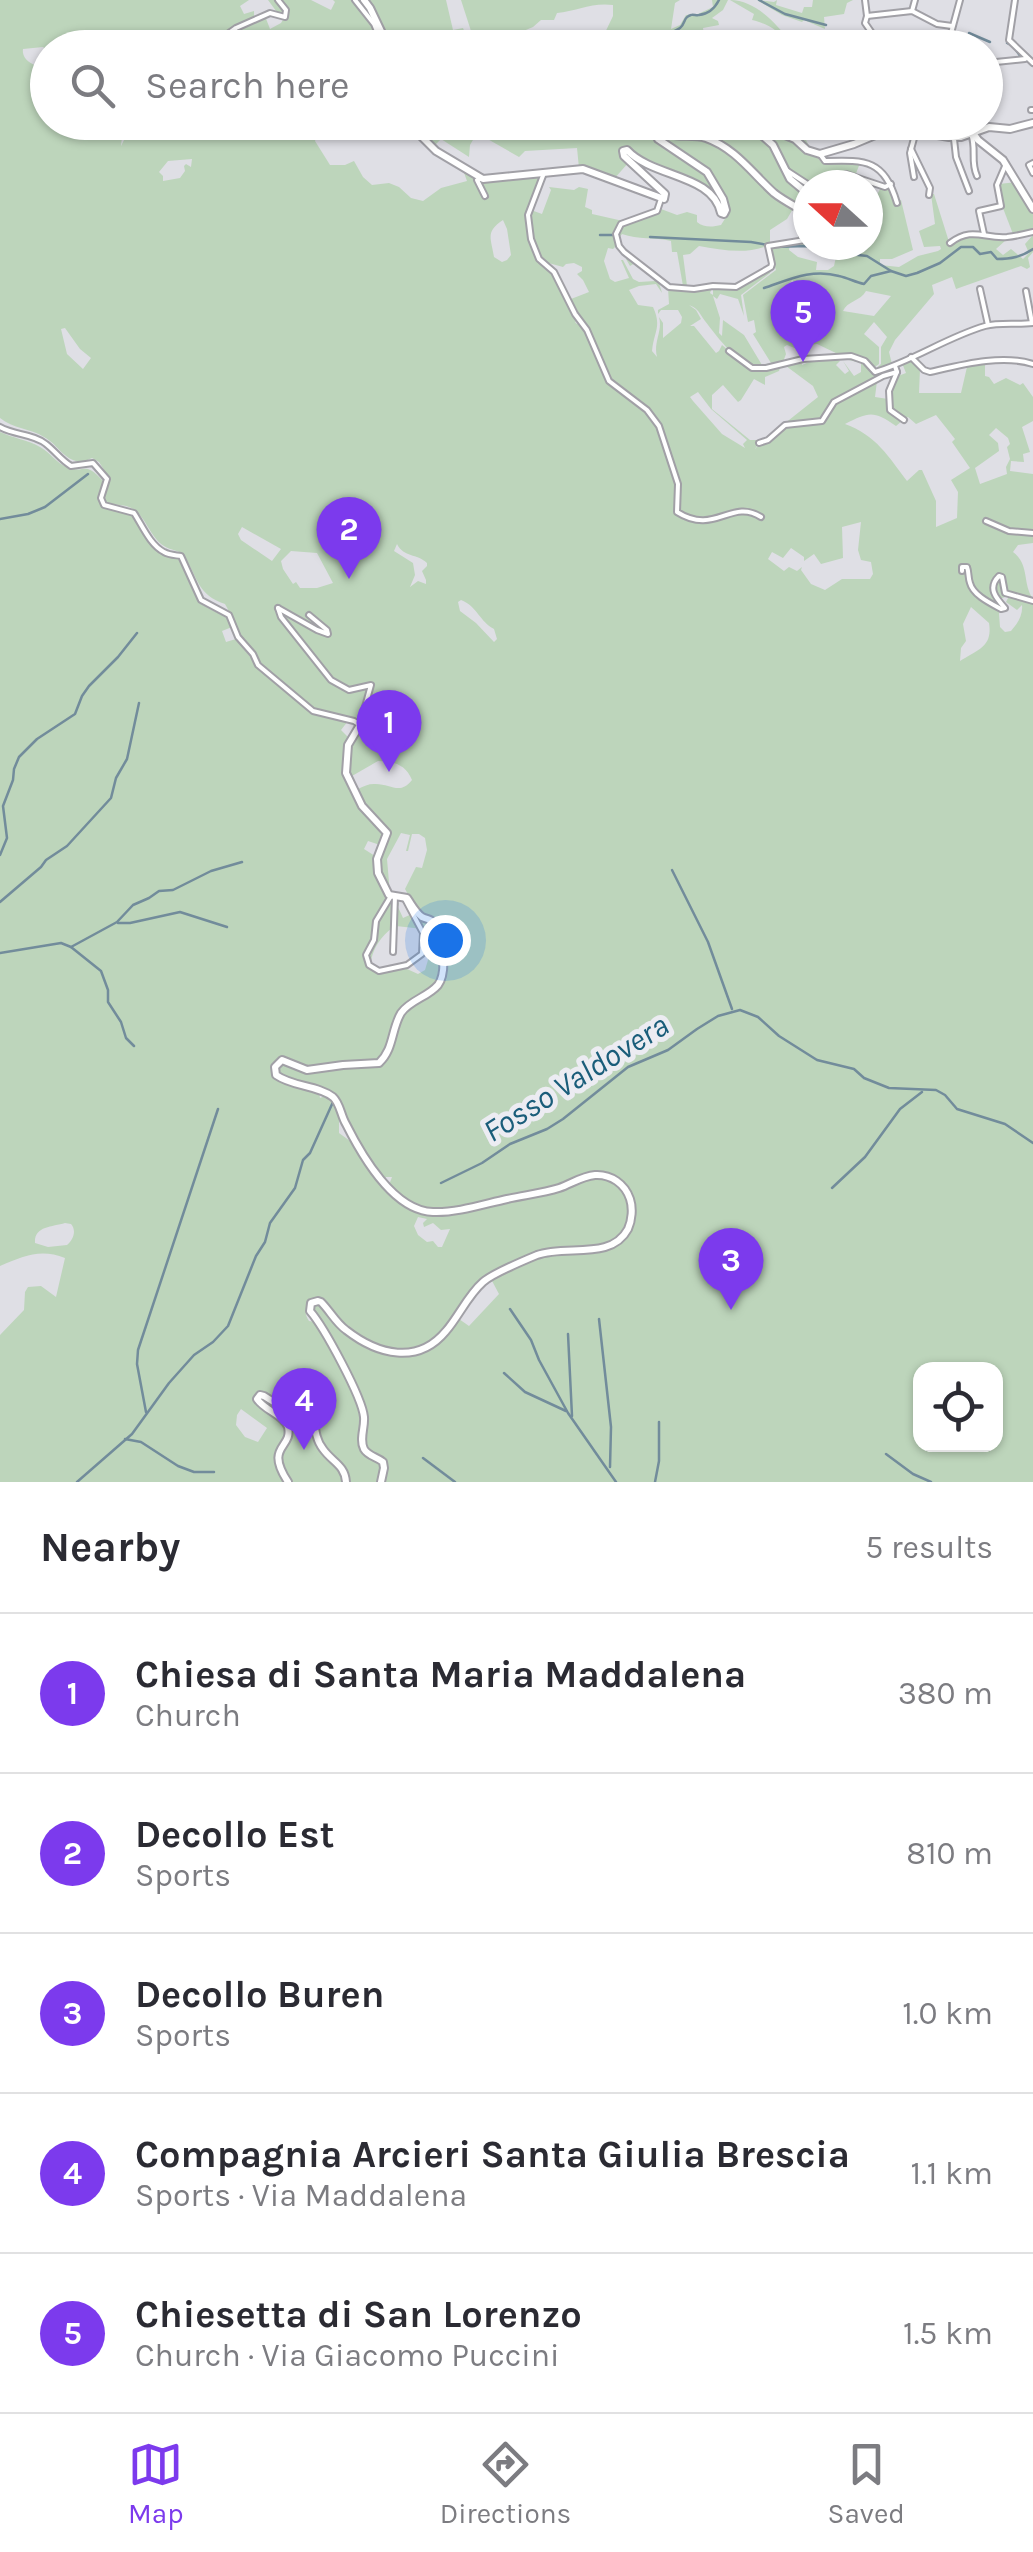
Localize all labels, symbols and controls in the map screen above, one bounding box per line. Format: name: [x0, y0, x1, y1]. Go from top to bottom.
search box: [30, 30, 1003, 140]
icon: search: [65, 58, 120, 113]
text: Search here: [145, 63, 349, 108]
north arrow: [793, 170, 883, 260]
pin: 5: [770, 280, 836, 362]
pin: 2: [316, 496, 382, 579]
pin: 1: [356, 690, 422, 772]
your location: [420, 915, 471, 966]
water label: Fosso Valdovera: [476, 1006, 676, 1150]
pin: 3: [698, 1228, 764, 1310]
map controls: [913, 1362, 1003, 1452]
button: locate: [913, 1362, 1003, 1452]
pin: 4: [272, 1368, 336, 1450]
text: Nearby: [40, 1522, 180, 1572]
text: 5 results: [865, 1529, 993, 1566]
text: Chiesa di Santa Maria Maddalena: [135, 1652, 746, 1697]
text: 1: [67, 1675, 78, 1712]
text: 380 m: [898, 1675, 993, 1712]
text: Church: [135, 1697, 241, 1734]
text: Decollo Est: [135, 1812, 334, 1857]
text: 2: [63, 1835, 82, 1872]
text: 810 m: [906, 1835, 993, 1872]
text: Sports: [135, 1857, 231, 1894]
text: Decollo Buren: [135, 1972, 384, 2017]
text: 3: [63, 1995, 82, 2032]
text: 1.0 km: [902, 1995, 993, 2032]
text: Sports: [135, 2017, 231, 2054]
text: Compagnia Arcieri Santa Giulia Brescia: [135, 2132, 850, 2177]
text: 4: [63, 2155, 82, 2192]
text: 1.1 km: [911, 2155, 993, 2192]
text: Sports · Via Maddalena: [135, 2177, 467, 2214]
text: Chiesetta di San Lorenzo: [135, 2292, 582, 2337]
text: 5: [63, 2315, 82, 2352]
text: 1.5 km: [903, 2315, 993, 2352]
text: Church · Via Giacomo Puccini: [135, 2337, 560, 2374]
tab: Map: [128, 2437, 184, 2530]
tab: Directions: [440, 2437, 571, 2530]
tab: Saved: [827, 2437, 905, 2530]

